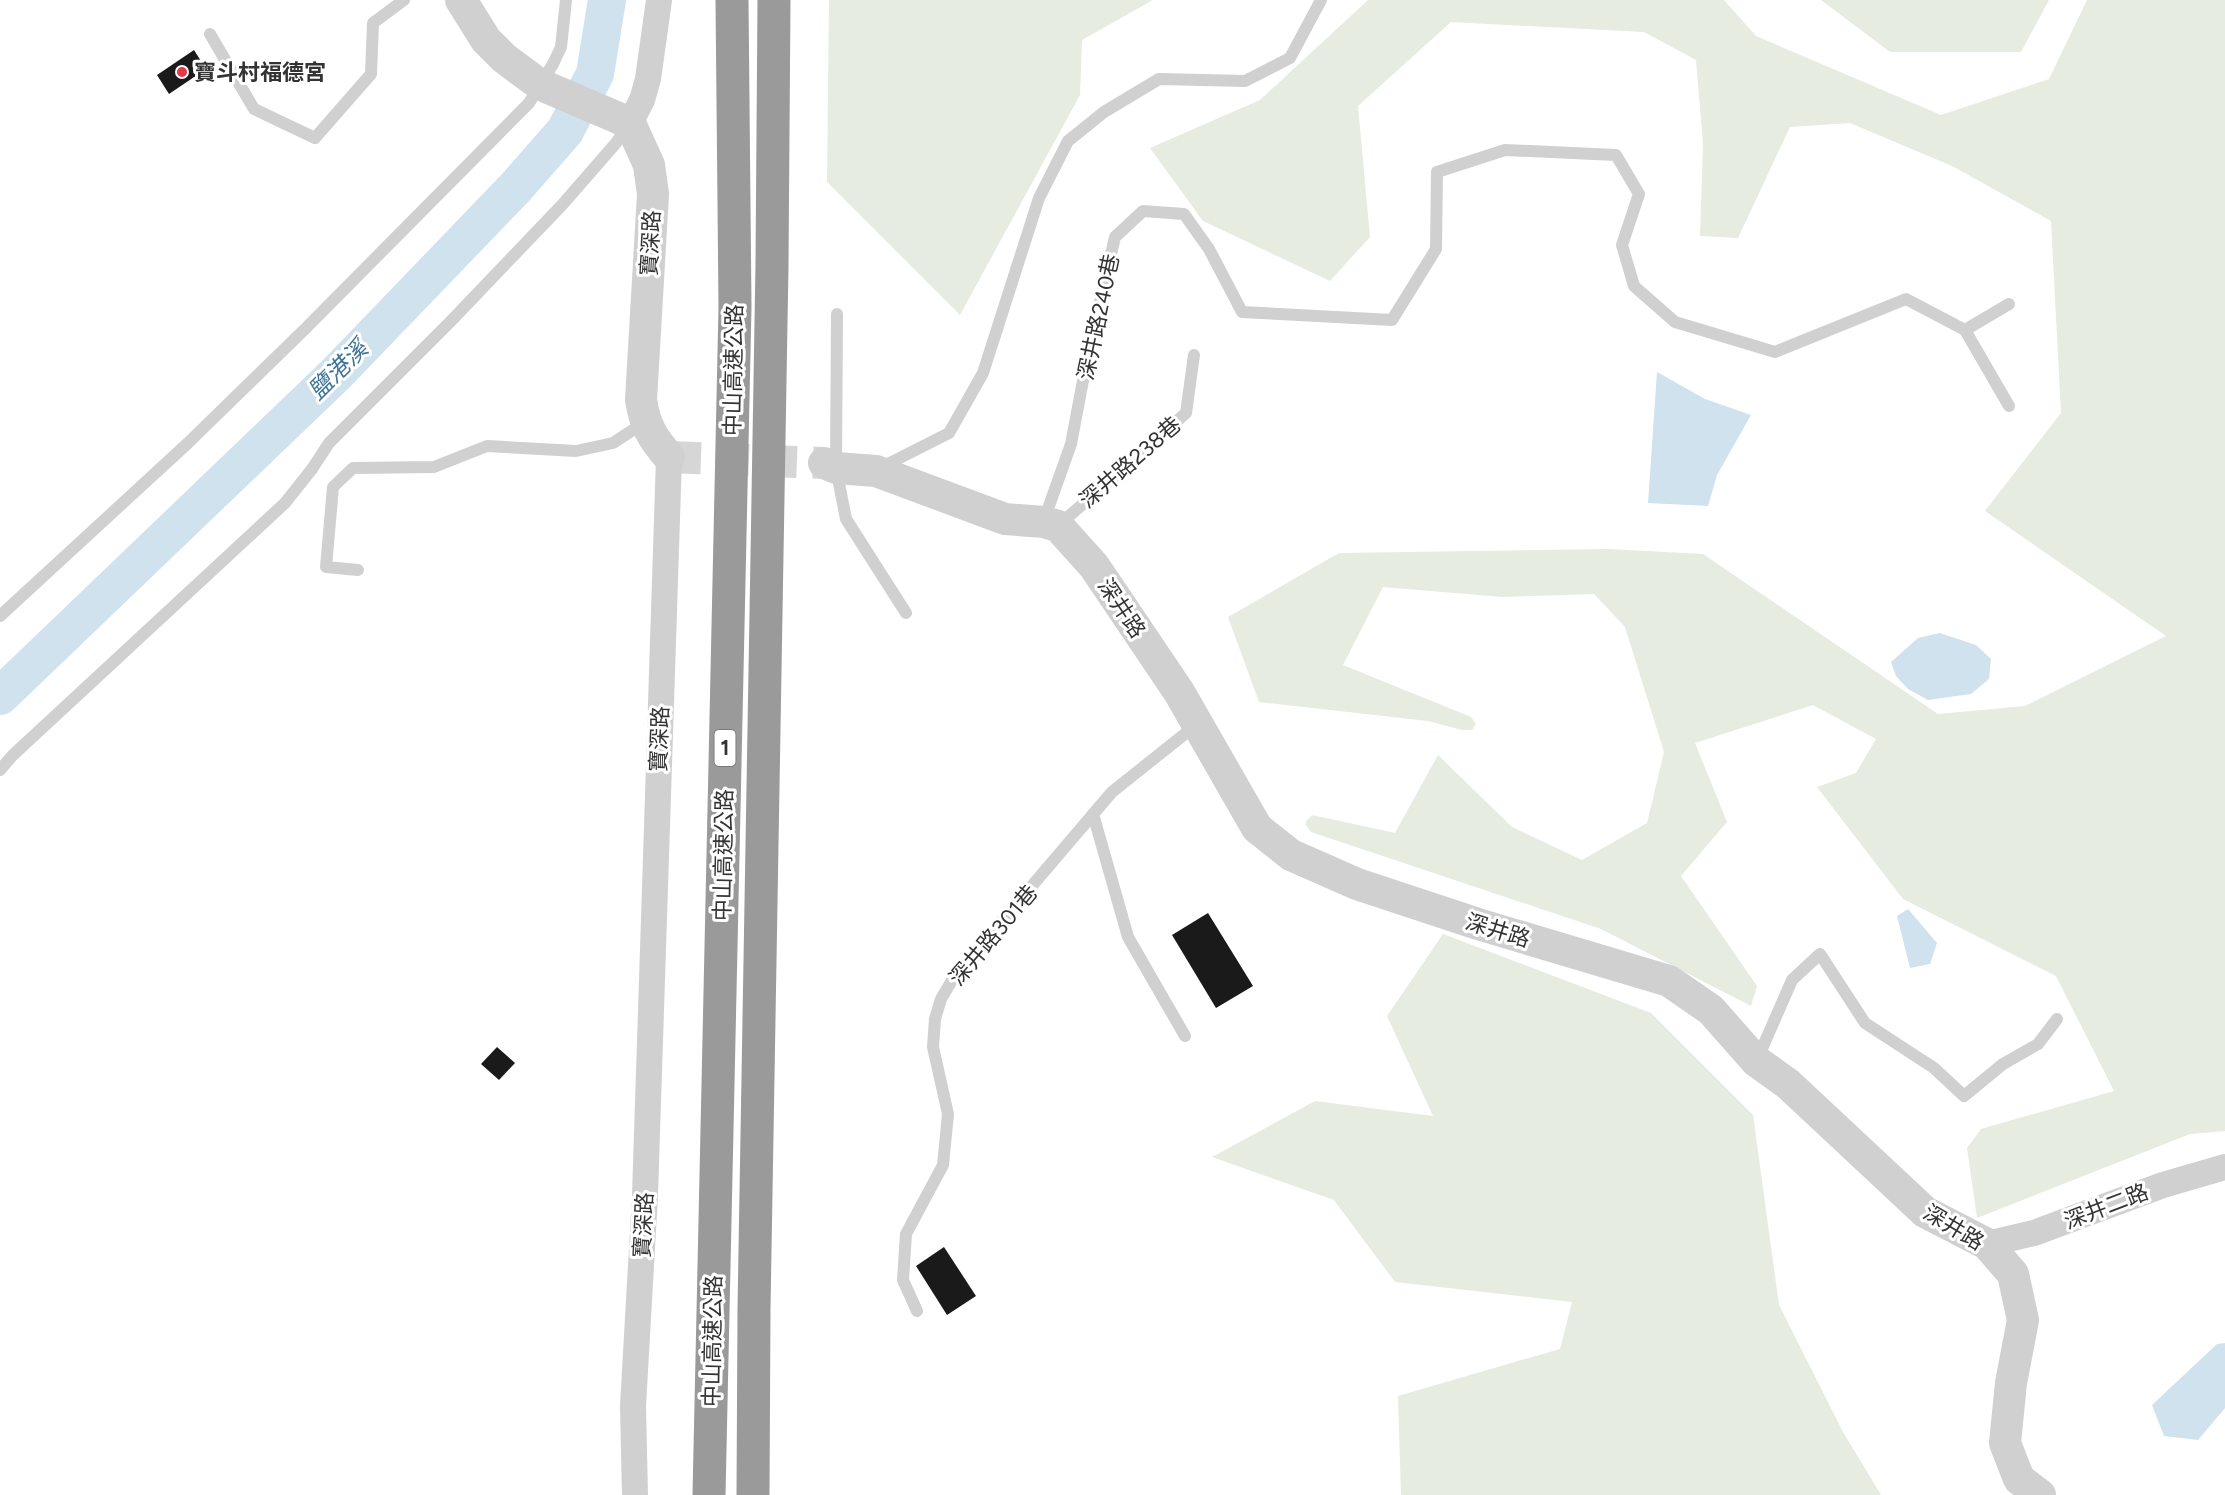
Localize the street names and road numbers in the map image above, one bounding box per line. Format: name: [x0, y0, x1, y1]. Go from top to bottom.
street label: 寶深路: [635, 209, 666, 277]
street label: 深井路240巷: [1072, 252, 1125, 383]
street label: 中山高速公路: [719, 304, 748, 436]
street label: 深井路238巷: [1074, 411, 1187, 514]
street label: 深井路: [1092, 573, 1151, 643]
street label: 寶深路: [645, 706, 674, 772]
road number: 1: [714, 730, 736, 766]
street label: 中山高速公路: [709, 789, 738, 921]
street label: 深井路301巷: [943, 879, 1043, 991]
street label: 深井路: [1462, 908, 1533, 953]
street label: 深井二路: [2060, 1178, 2152, 1235]
street label: 寶深路: [628, 1191, 659, 1259]
street label: 深井路: [1918, 1199, 1989, 1256]
street label: 中山高速公路: [698, 1275, 727, 1407]

